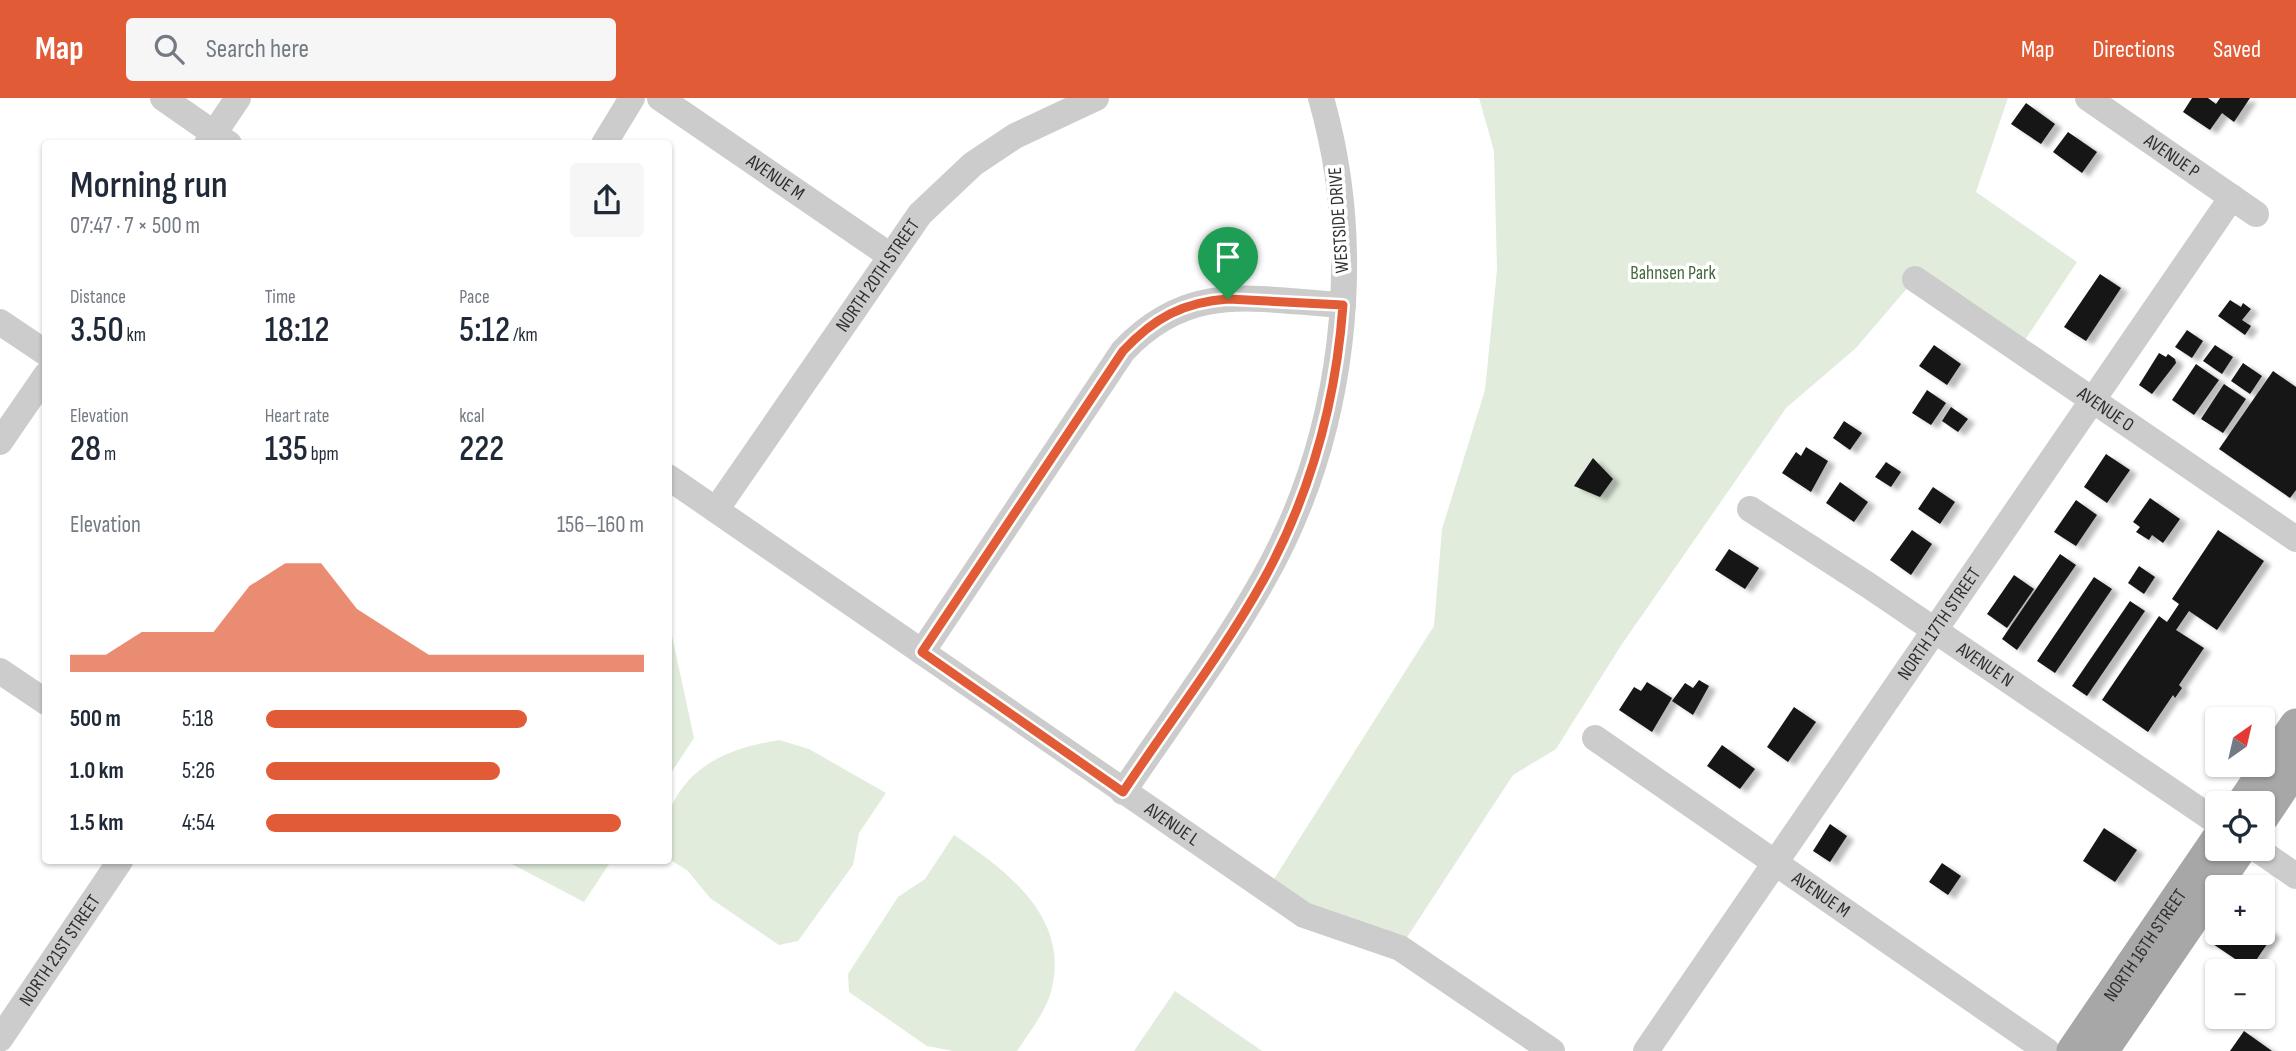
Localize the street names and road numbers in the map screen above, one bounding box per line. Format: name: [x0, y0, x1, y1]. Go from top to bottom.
street label: AVENUE P: [2139, 128, 2204, 183]
street label: AVENUE M: [741, 149, 809, 205]
street label: WESTSIDE DRIVE: [1324, 166, 1354, 274]
street label: NORTH 20TH STREET: [831, 214, 925, 336]
street label: AVENUE O: [2072, 381, 2138, 437]
street label: NORTH 17TH STREET: [1893, 563, 1986, 684]
street label: AVENUE N: [1952, 637, 2018, 692]
street label: AVENUE L: [1140, 797, 1204, 851]
street label: AVENUE M: [1787, 866, 1854, 923]
street label: NORTH 16TH STREET: [2099, 884, 2192, 1006]
street label: NORTH 21ST STREET: [14, 890, 106, 1010]

